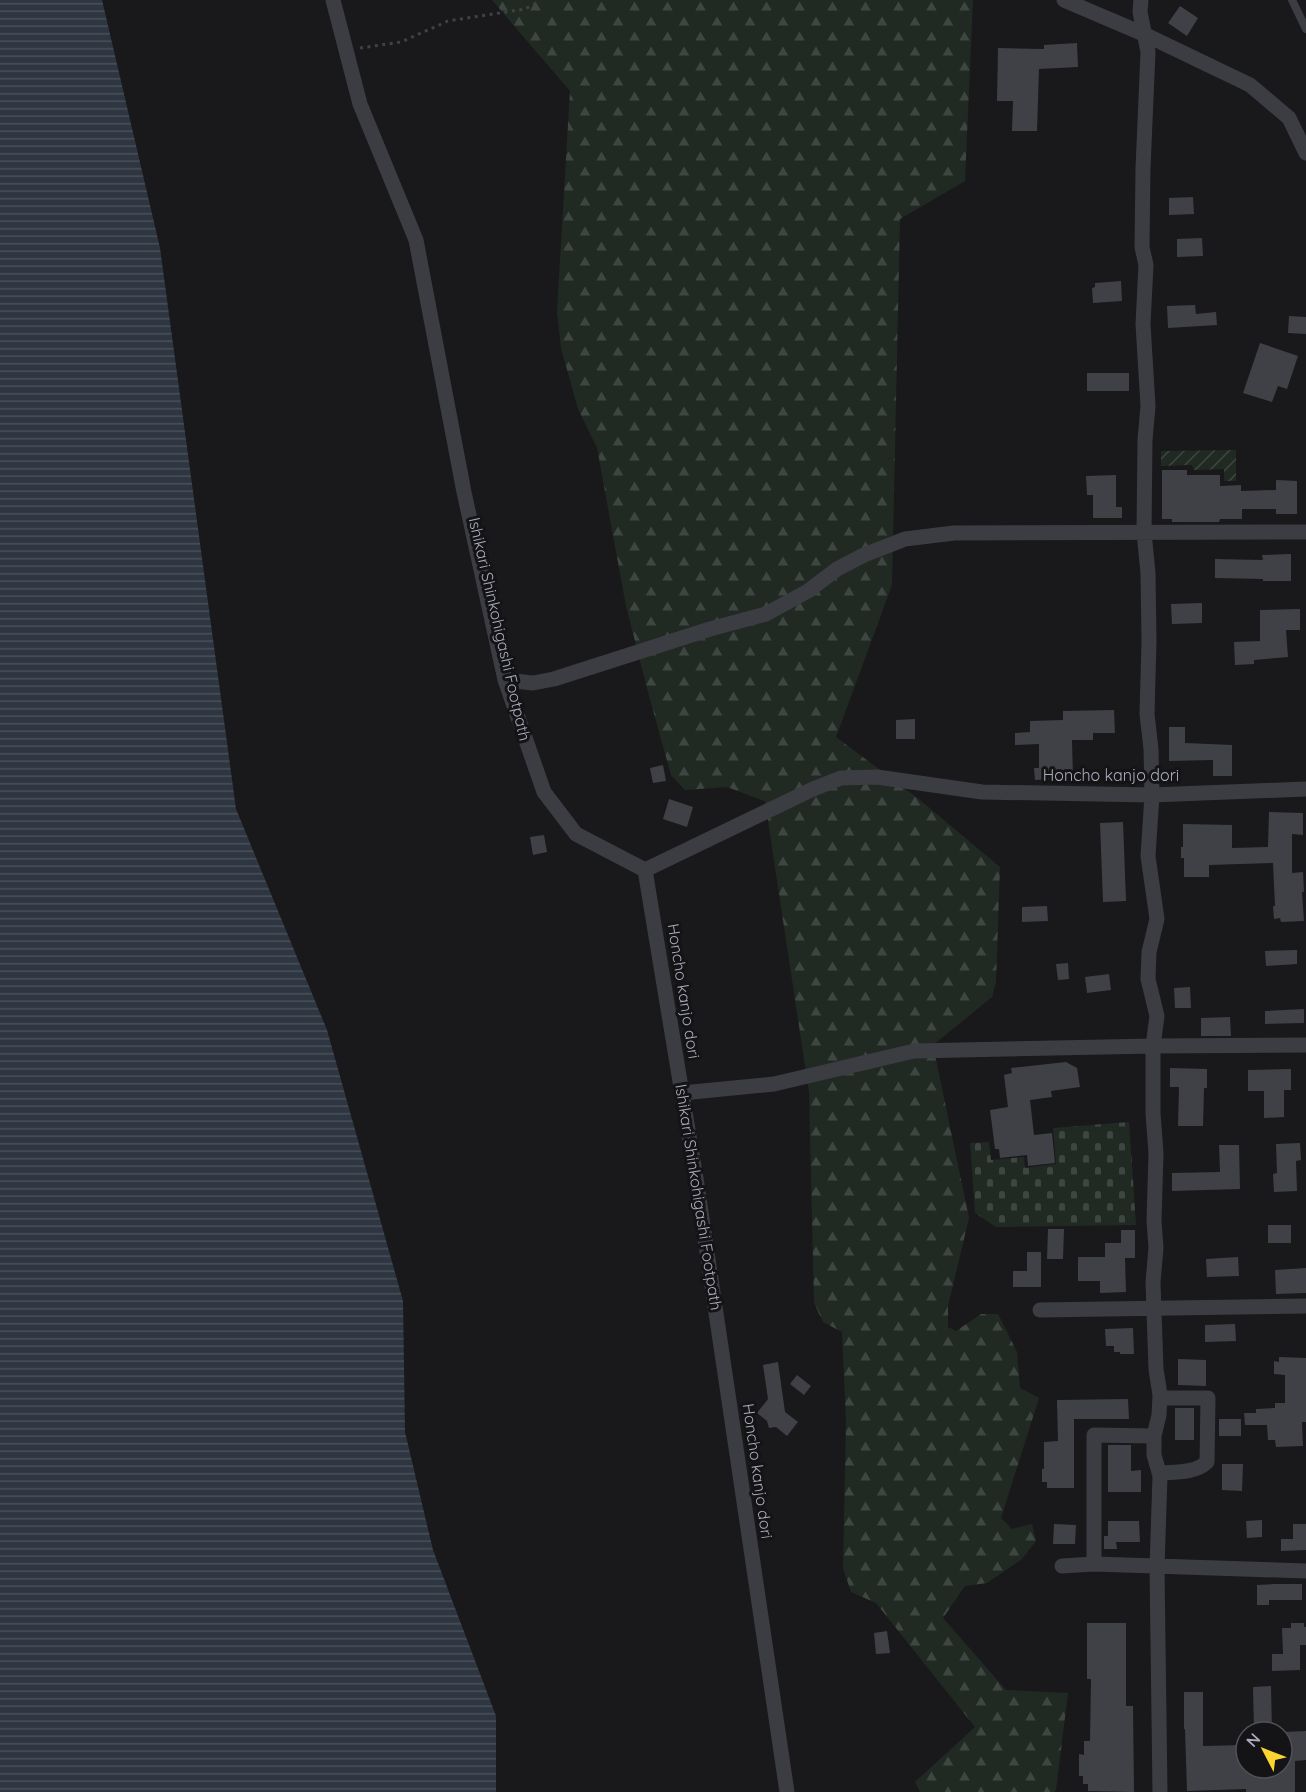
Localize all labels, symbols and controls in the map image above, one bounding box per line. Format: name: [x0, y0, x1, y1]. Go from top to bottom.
street label: Ishikari Shinkohigashi Footpath: [465, 515, 535, 743]
street label: Honcho kanjo dori: [1043, 765, 1179, 785]
street label: Honcho kanjo dori: [663, 922, 705, 1060]
street label: Ishikari Shinkohigashi Footpath: [671, 1082, 727, 1312]
street label: Honcho kanjo dori: [739, 1402, 777, 1540]
north arrow: [1234, 1720, 1294, 1780]
text: N: [1241, 1729, 1264, 1751]

